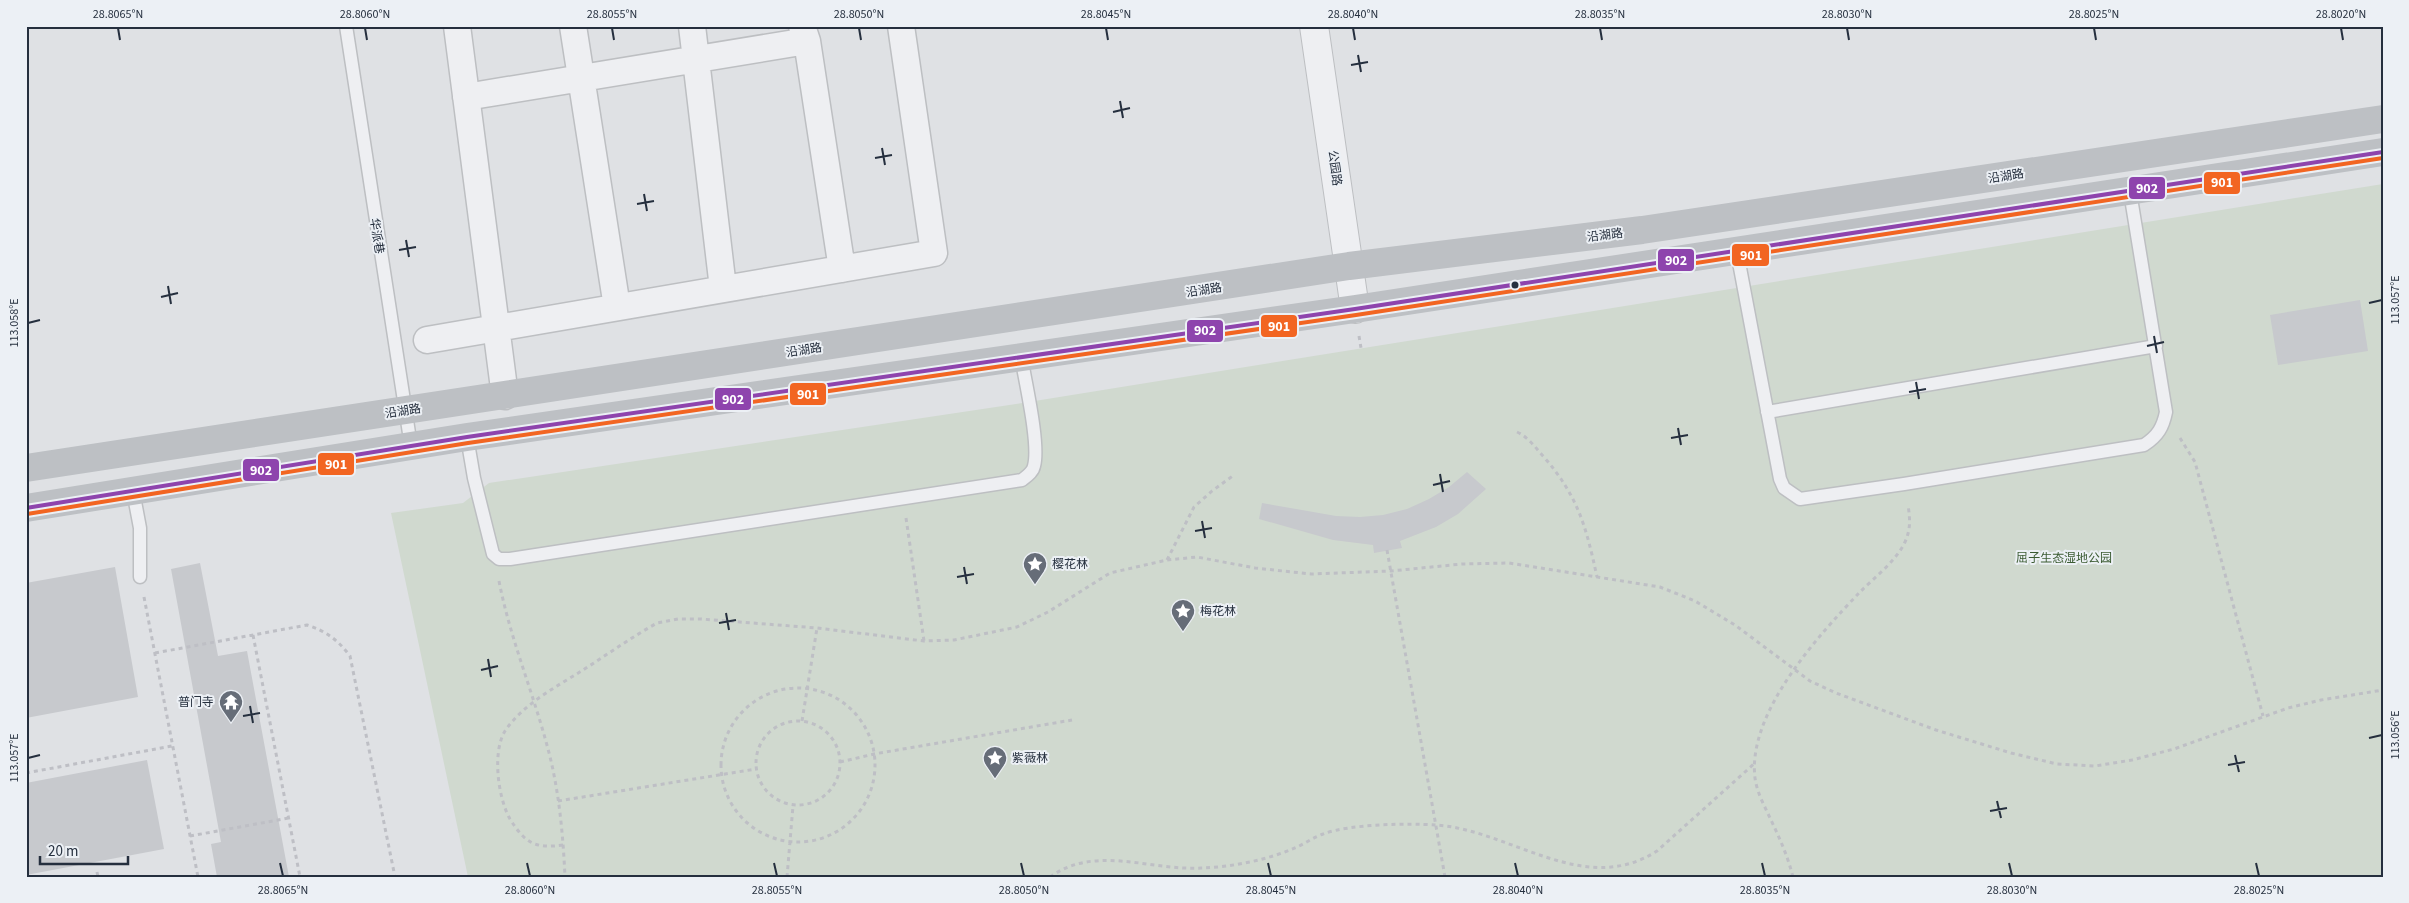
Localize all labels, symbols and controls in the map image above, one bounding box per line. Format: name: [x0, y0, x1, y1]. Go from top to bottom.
text: 28.8065°N: [93, 6, 143, 23]
text: 28.8060°N: [340, 6, 390, 23]
text: 28.8055°N: [587, 6, 637, 23]
text: 28.8050°N: [834, 6, 884, 23]
text: 28.8045°N: [1081, 6, 1131, 23]
text: 28.8040°N: [1328, 6, 1378, 23]
text: 28.8035°N: [1575, 6, 1625, 23]
text: 28.8030°N: [1822, 6, 1872, 23]
text: 28.8025°N: [2069, 6, 2119, 23]
text: 28.8020°N: [2316, 6, 2366, 23]
street label: 公园路: [1324, 149, 1345, 187]
street label: 沿湖路: [1987, 165, 2025, 188]
line badge: 901: [2203, 171, 2241, 195]
text: 901: [2211, 173, 2233, 193]
line badge: 902: [2128, 176, 2166, 200]
text: 902: [2136, 179, 2158, 199]
street label: 华派巷: [365, 217, 388, 255]
street label: 沿湖路: [1586, 225, 1624, 246]
line badge: 901: [1731, 243, 1770, 267]
text: 901: [1740, 246, 1762, 266]
line badge: 902: [1657, 248, 1695, 272]
text: 902: [1665, 251, 1687, 271]
text: 113.057°E: [2387, 275, 2404, 325]
street label: 沿湖路: [1185, 279, 1223, 302]
unlabelled marker: [1510, 280, 1520, 290]
text: 113.058°E: [6, 298, 23, 348]
line badge: 901: [1260, 314, 1298, 338]
text: 901: [1268, 317, 1290, 337]
line badge: 902: [1186, 319, 1224, 343]
text: 902: [1194, 321, 1216, 341]
street label: 沿湖路: [785, 339, 823, 362]
line badge: 901: [789, 382, 827, 406]
text: 901: [797, 385, 819, 405]
line badge: 902: [714, 387, 752, 411]
text: 902: [722, 390, 744, 410]
street label: 沿湖路: [384, 400, 422, 423]
line badge: 901: [317, 452, 355, 476]
text: 901: [325, 455, 347, 475]
line badge: 902: [242, 458, 280, 482]
text: 902: [250, 461, 272, 481]
park label: 屈子生态湿地公园: [2016, 550, 2112, 567]
place icon: 樱花林: [1022, 551, 1048, 585]
place label: 樱花林: [1052, 556, 1088, 573]
place icon: 梅花林: [1170, 598, 1196, 632]
place label: 梅花林: [1200, 603, 1236, 620]
temple icon: 普门寺: [218, 689, 244, 723]
place label: 普门寺: [178, 694, 214, 711]
text: 113.056°E: [2387, 710, 2404, 760]
text: 113.057°E: [6, 733, 23, 783]
place icon: 紫薇林: [982, 745, 1008, 779]
place label: 紫薇林: [1012, 750, 1048, 767]
scale bar: [40, 833, 128, 865]
text: 20 m: [48, 841, 78, 862]
text: 28.8065°N: [258, 882, 308, 899]
text: 28.8060°N: [505, 882, 555, 899]
text: 28.8055°N: [752, 882, 802, 899]
text: 28.8050°N: [999, 882, 1049, 899]
text: 28.8045°N: [1246, 882, 1296, 899]
text: 28.8040°N: [1493, 882, 1543, 899]
text: 28.8035°N: [1740, 882, 1790, 899]
text: 28.8030°N: [1987, 882, 2037, 899]
text: 28.8025°N: [2234, 882, 2284, 899]

